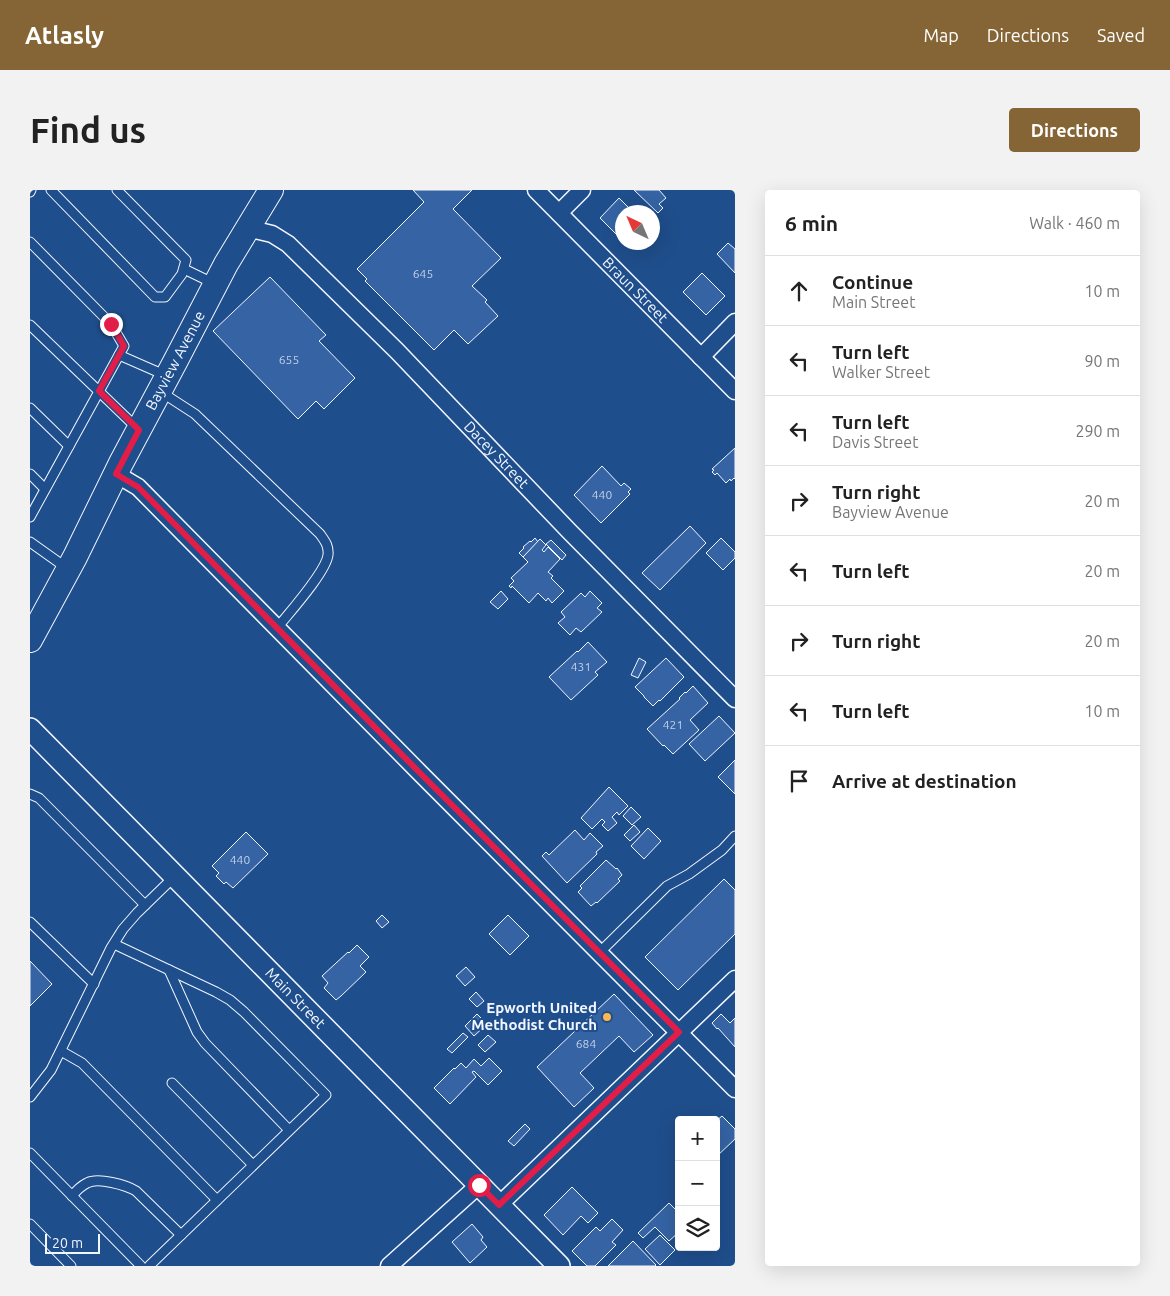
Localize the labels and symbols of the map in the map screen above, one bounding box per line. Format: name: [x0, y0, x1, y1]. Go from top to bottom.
north arrow: [615, 205, 660, 250]
street label: Braun Street: [599, 254, 672, 326]
house number: 645: [413, 267, 433, 280]
street label: Bayview Avenue: [142, 308, 208, 413]
route end: [100, 313, 123, 336]
house number: 655: [279, 353, 299, 366]
street label: Dacey Street: [461, 418, 533, 492]
house number: 440: [592, 488, 612, 501]
house number: 431: [571, 660, 591, 673]
house number: 421: [663, 718, 683, 731]
house number: 440: [230, 853, 250, 866]
street label: Main Street: [262, 964, 329, 1032]
place label: Epworth United Methodist Church: [471, 999, 597, 1033]
marker: Epworth United Methodist Church: [601, 1011, 613, 1023]
house number: 684: [576, 1037, 596, 1050]
route start: [468, 1174, 491, 1197]
scale bar: [45, 1231, 100, 1254]

